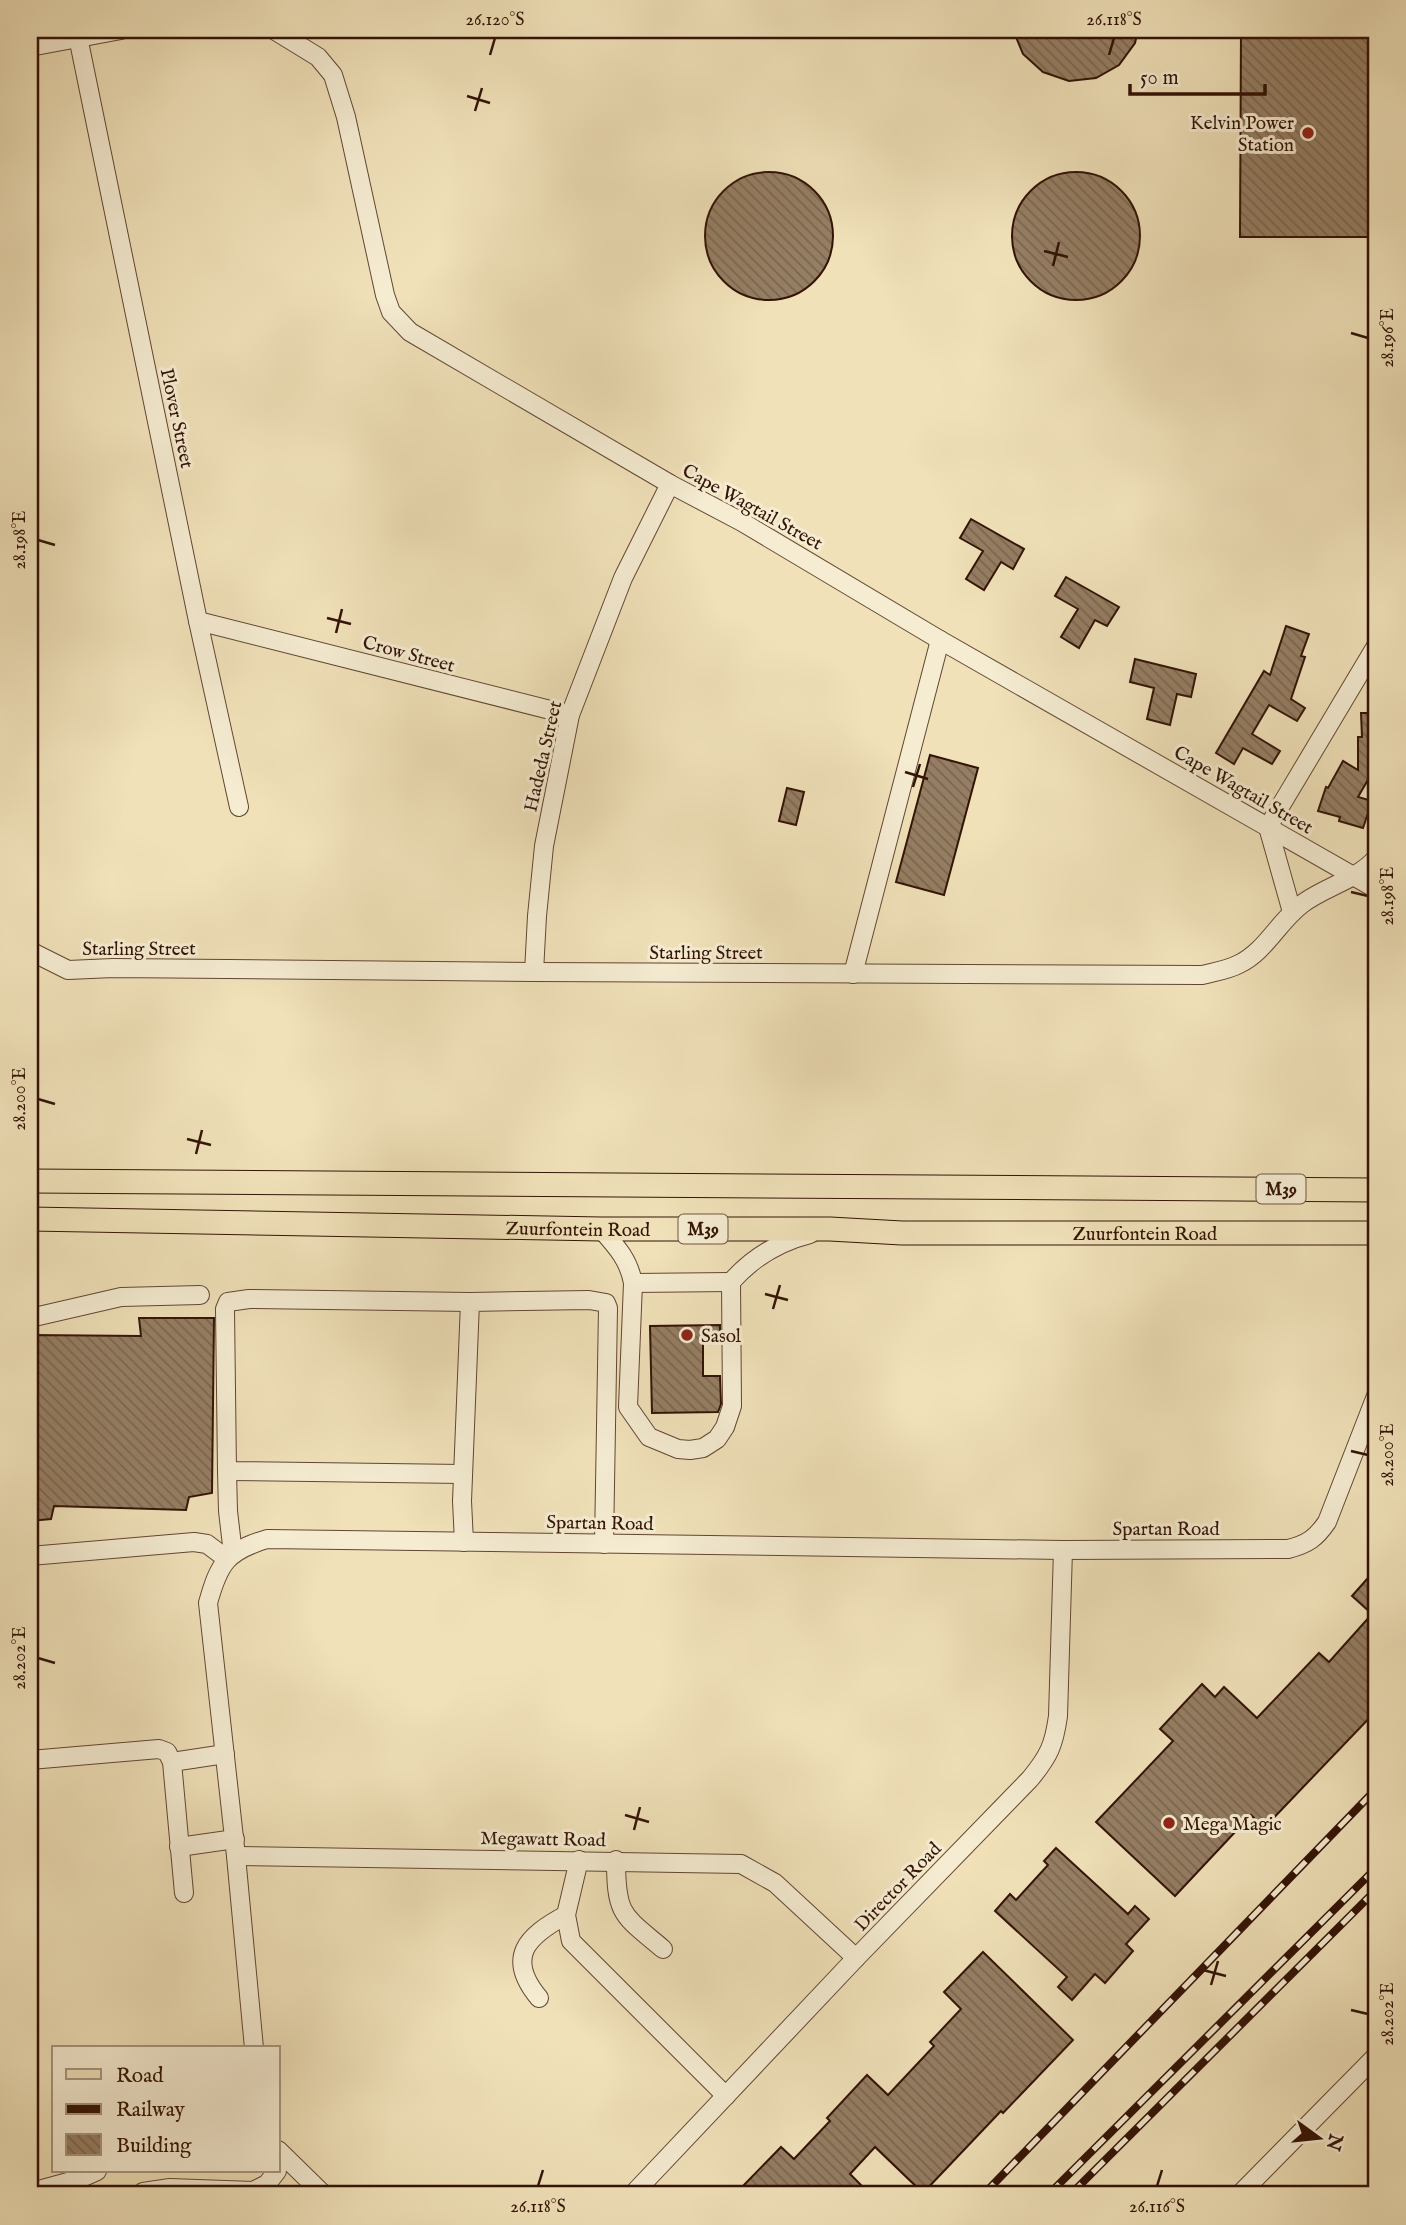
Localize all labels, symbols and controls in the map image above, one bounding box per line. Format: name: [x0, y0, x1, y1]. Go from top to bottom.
text: 26.120°S: [466, 9, 524, 32]
text: 26.118°S: [1086, 9, 1142, 32]
scale bar: [1130, 52, 1264, 96]
text: 50 m: [1140, 65, 1179, 92]
place label: Kelvin Power Station: [1190, 112, 1294, 158]
marker: Kelvin Power Station: [1300, 125, 1316, 141]
text: 28.196°E: [1377, 308, 1400, 368]
street label: Plover Street: [154, 366, 198, 471]
street label: Cape Wagtail Street: [678, 459, 827, 556]
text: 28.198°E: [9, 510, 32, 570]
street label: Crow Street: [360, 631, 458, 679]
street label: Hadeda Street: [520, 698, 568, 814]
street label: Cape Wagtail Street: [1169, 741, 1317, 841]
text: 28.198°E: [1377, 866, 1400, 926]
street label: Starling Street: [82, 938, 196, 962]
street label: Starling Street: [649, 942, 763, 966]
text: 28.200°E: [9, 1067, 32, 1131]
road number: M39: [1256, 1174, 1306, 1204]
road number: M39: [678, 1214, 728, 1244]
street label: Zuurfontein Road: [505, 1217, 651, 1243]
street label: Zuurfontein Road: [1072, 1223, 1218, 1247]
place label: Sasol: [701, 1325, 742, 1349]
marker: Sasol: [679, 1327, 695, 1343]
text: 28.200°E: [1377, 1423, 1400, 1487]
street label: Spartan Road: [546, 1511, 655, 1537]
street label: Spartan Road: [1112, 1518, 1220, 1542]
text: 28.202°E: [9, 1626, 32, 1690]
place label: Mega Magic: [1183, 1813, 1282, 1837]
marker: Mega Magic: [1161, 1815, 1177, 1831]
street label: Megawatt Road: [480, 1827, 607, 1853]
street label: Director Road: [850, 1837, 948, 1937]
text: 28.202°E: [1377, 1982, 1400, 2046]
legend: [52, 2046, 280, 2172]
text: Road: [116, 2063, 164, 2090]
text: Railway: [116, 2097, 186, 2124]
north arrow: [1284, 2102, 1354, 2172]
text: N: [1320, 2130, 1347, 2153]
text: Building: [116, 2133, 192, 2160]
text: 26.118°S: [510, 2196, 566, 2219]
text: 26.116°S: [1129, 2196, 1185, 2219]

